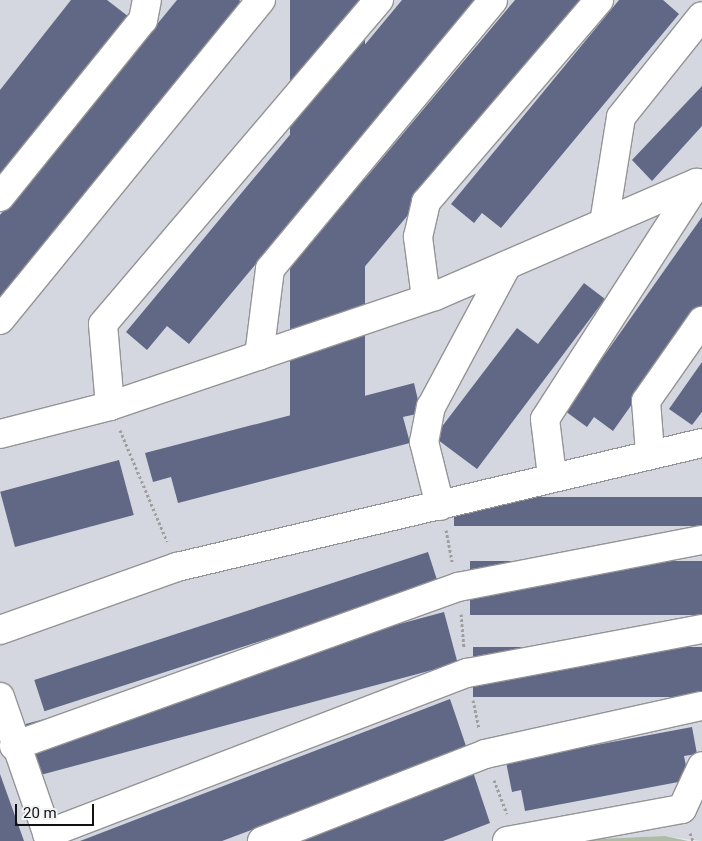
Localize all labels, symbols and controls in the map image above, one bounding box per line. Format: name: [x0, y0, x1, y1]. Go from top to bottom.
scale bar: [18, 794, 96, 826]
text: 20 m: [23, 804, 57, 822]

